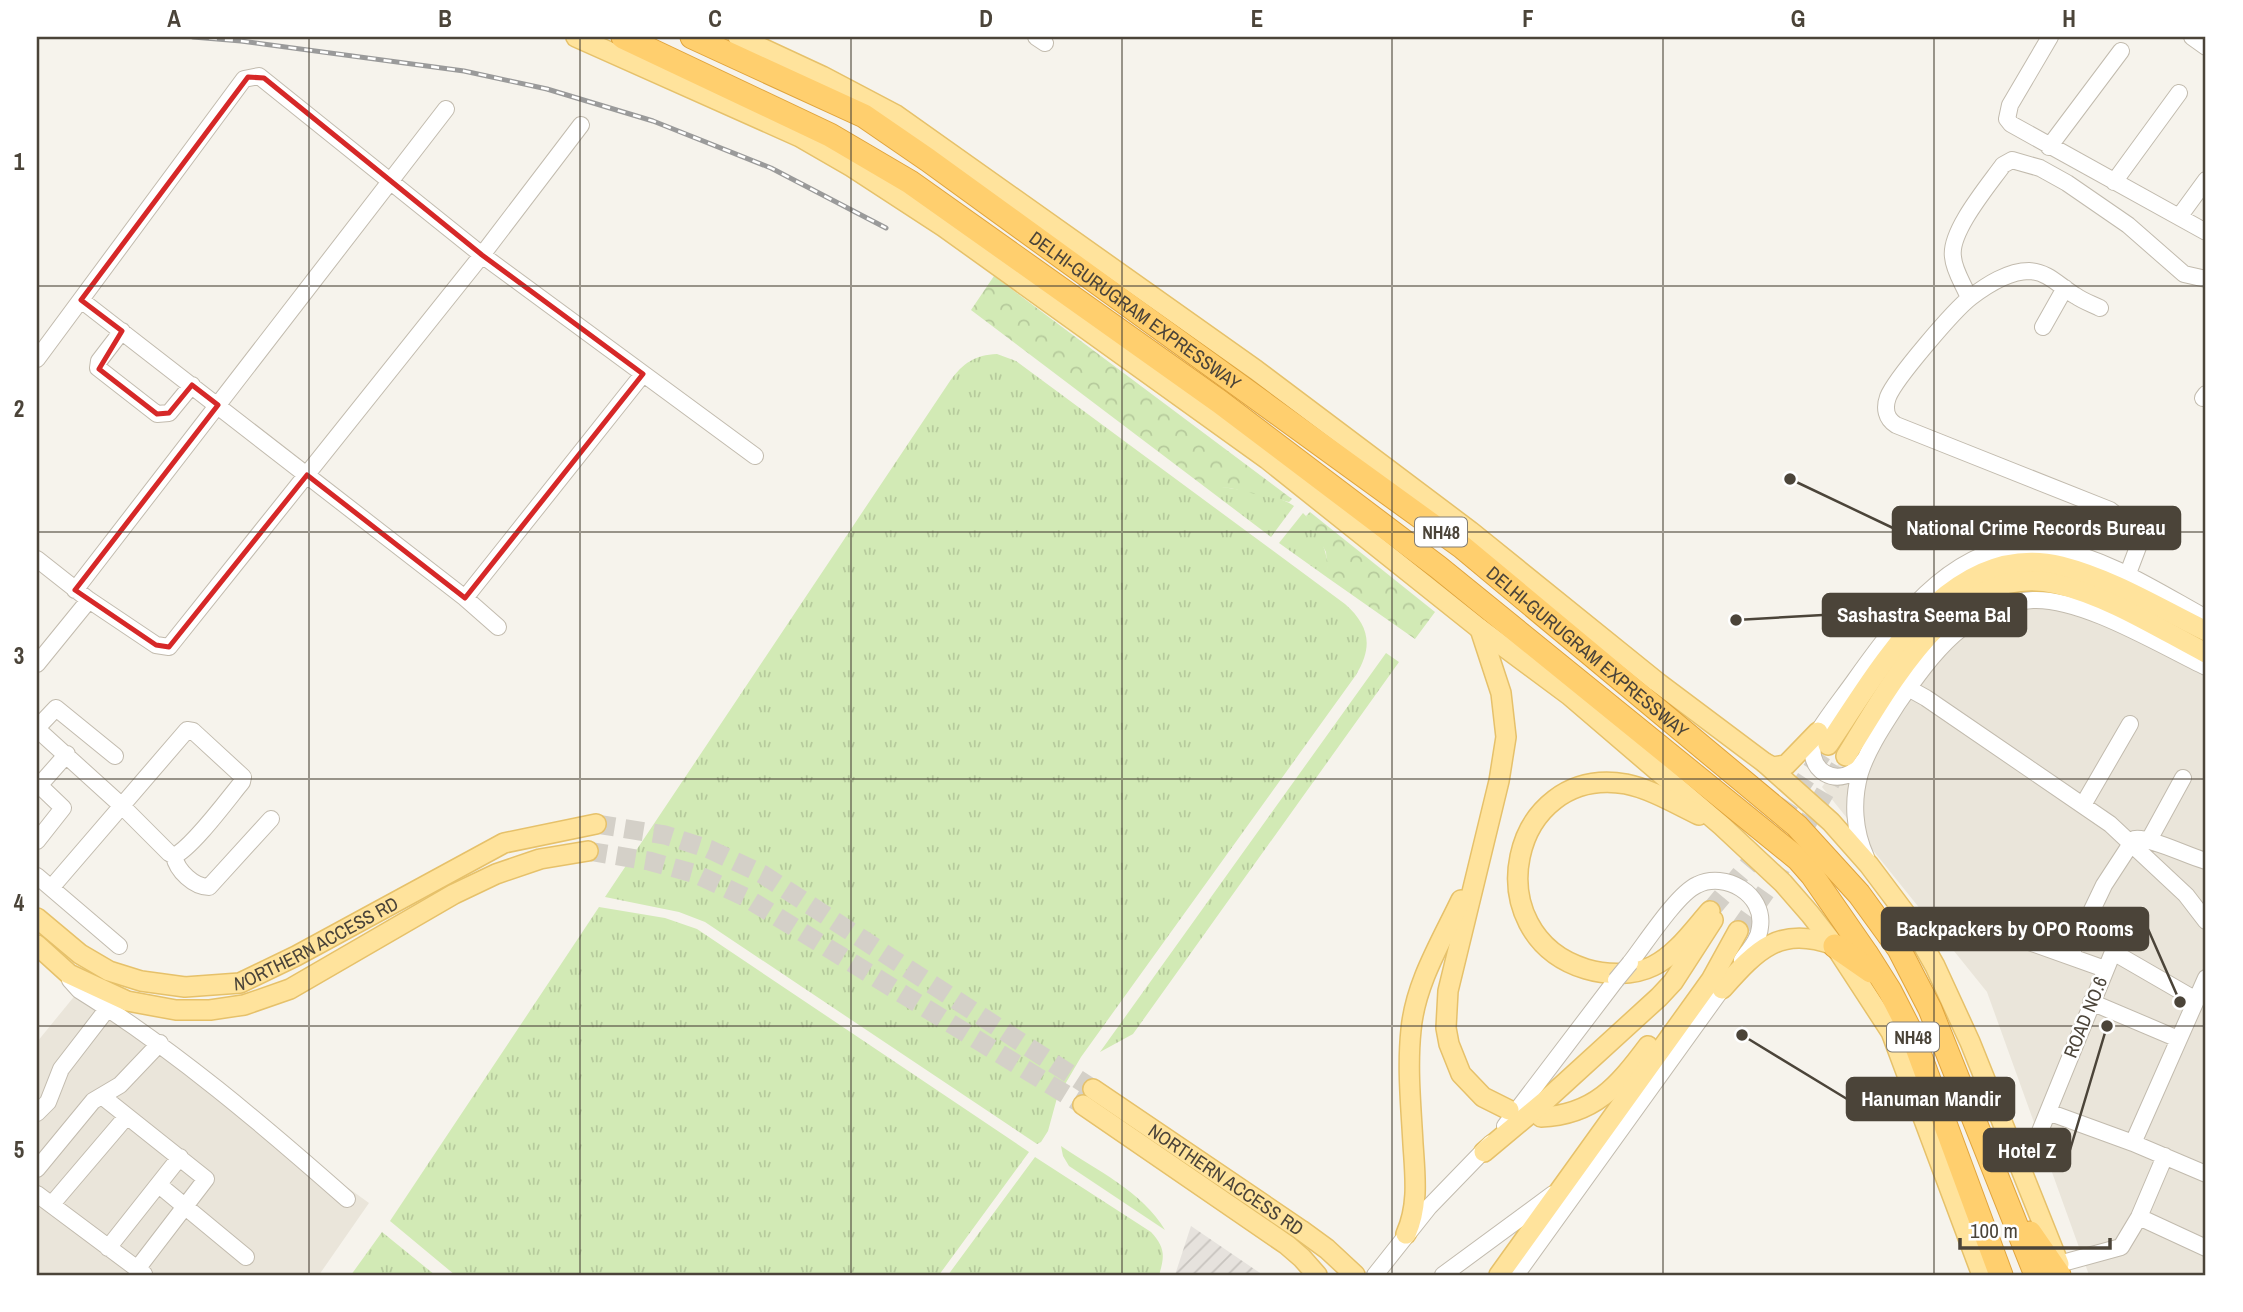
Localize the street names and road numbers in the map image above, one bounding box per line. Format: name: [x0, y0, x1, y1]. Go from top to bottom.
street label: DELHI-GURUGRAM EXPRESSWAY: [1024, 225, 1247, 396]
road number: NH48: [1415, 518, 1467, 546]
street label: DELHI-GURUGRAM EXPRESSWAY: [1481, 560, 1695, 744]
street label: NORTHERN ACCESS RD: [233, 890, 403, 996]
street label: ROAD NO.6: [2057, 972, 2113, 1062]
road number: NH48: [1887, 1022, 1939, 1052]
street label: NORTHERN ACCESS RD: [1143, 1117, 1309, 1241]

